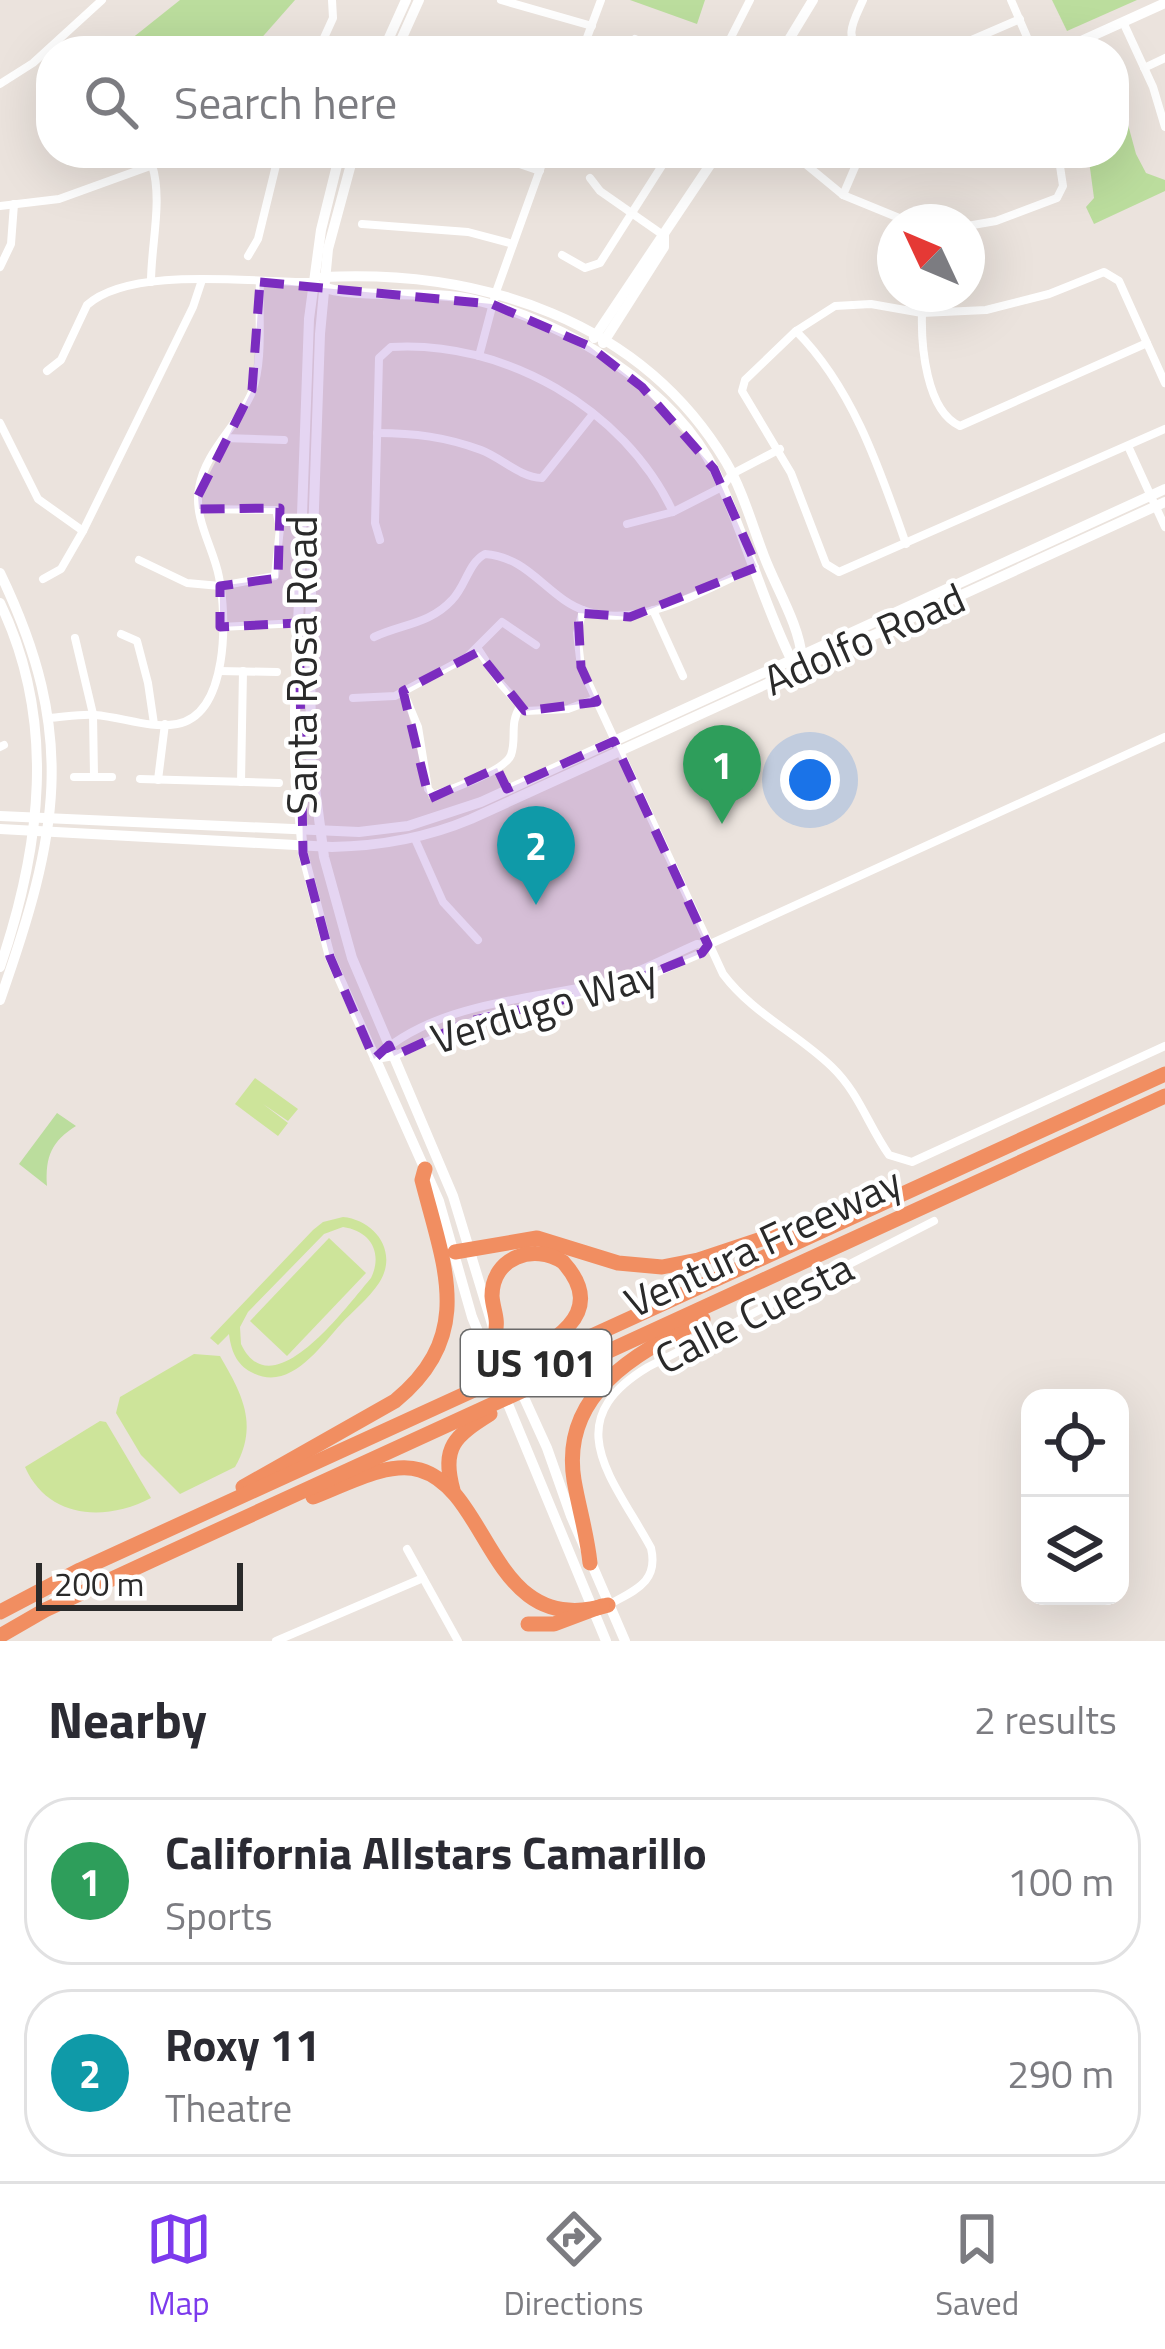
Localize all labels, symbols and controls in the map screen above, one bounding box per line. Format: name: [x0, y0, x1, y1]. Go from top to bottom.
search box: [36, 36, 1129, 168]
text: Search here: [174, 68, 397, 136]
icon: search: [78, 69, 144, 135]
north arrow: [877, 204, 985, 312]
street label: Santa Rosa Road: [269, 515, 333, 815]
street label: Adolfo Road: [752, 565, 975, 711]
pin: 1: [683, 725, 761, 824]
your location: [780, 750, 840, 810]
pin: 2: [497, 806, 575, 905]
street label: Verdugo Way: [423, 940, 665, 1070]
street label: Ventura Freeway: [614, 1149, 912, 1333]
street label: Calle Cuesta: [643, 1235, 864, 1389]
road number: US 101: [461, 1330, 611, 1396]
map controls: [1021, 1389, 1129, 1605]
button: locate: [1021, 1389, 1129, 1497]
button: layers: [1021, 1497, 1129, 1605]
scale bar: [36, 1557, 243, 1610]
text: 200 m: [54, 1559, 144, 1609]
text: Nearby: [48, 1680, 207, 1758]
text: 2 results: [974, 1690, 1117, 1749]
text: California Allstars Camarillo: [165, 1818, 707, 1886]
text: 1: [79, 1852, 101, 1911]
text: 100 m: [1007, 1852, 1114, 1911]
text: Sports: [165, 1886, 273, 1945]
text: Roxy 11: [165, 2010, 320, 2078]
text: 2: [79, 2044, 101, 2103]
text: 290 m: [1007, 2044, 1114, 2103]
text: Theatre: [165, 2078, 292, 2137]
tab: Map: [146, 2206, 212, 2328]
tab: Directions: [504, 2206, 643, 2328]
tab: Saved: [935, 2206, 1019, 2328]

